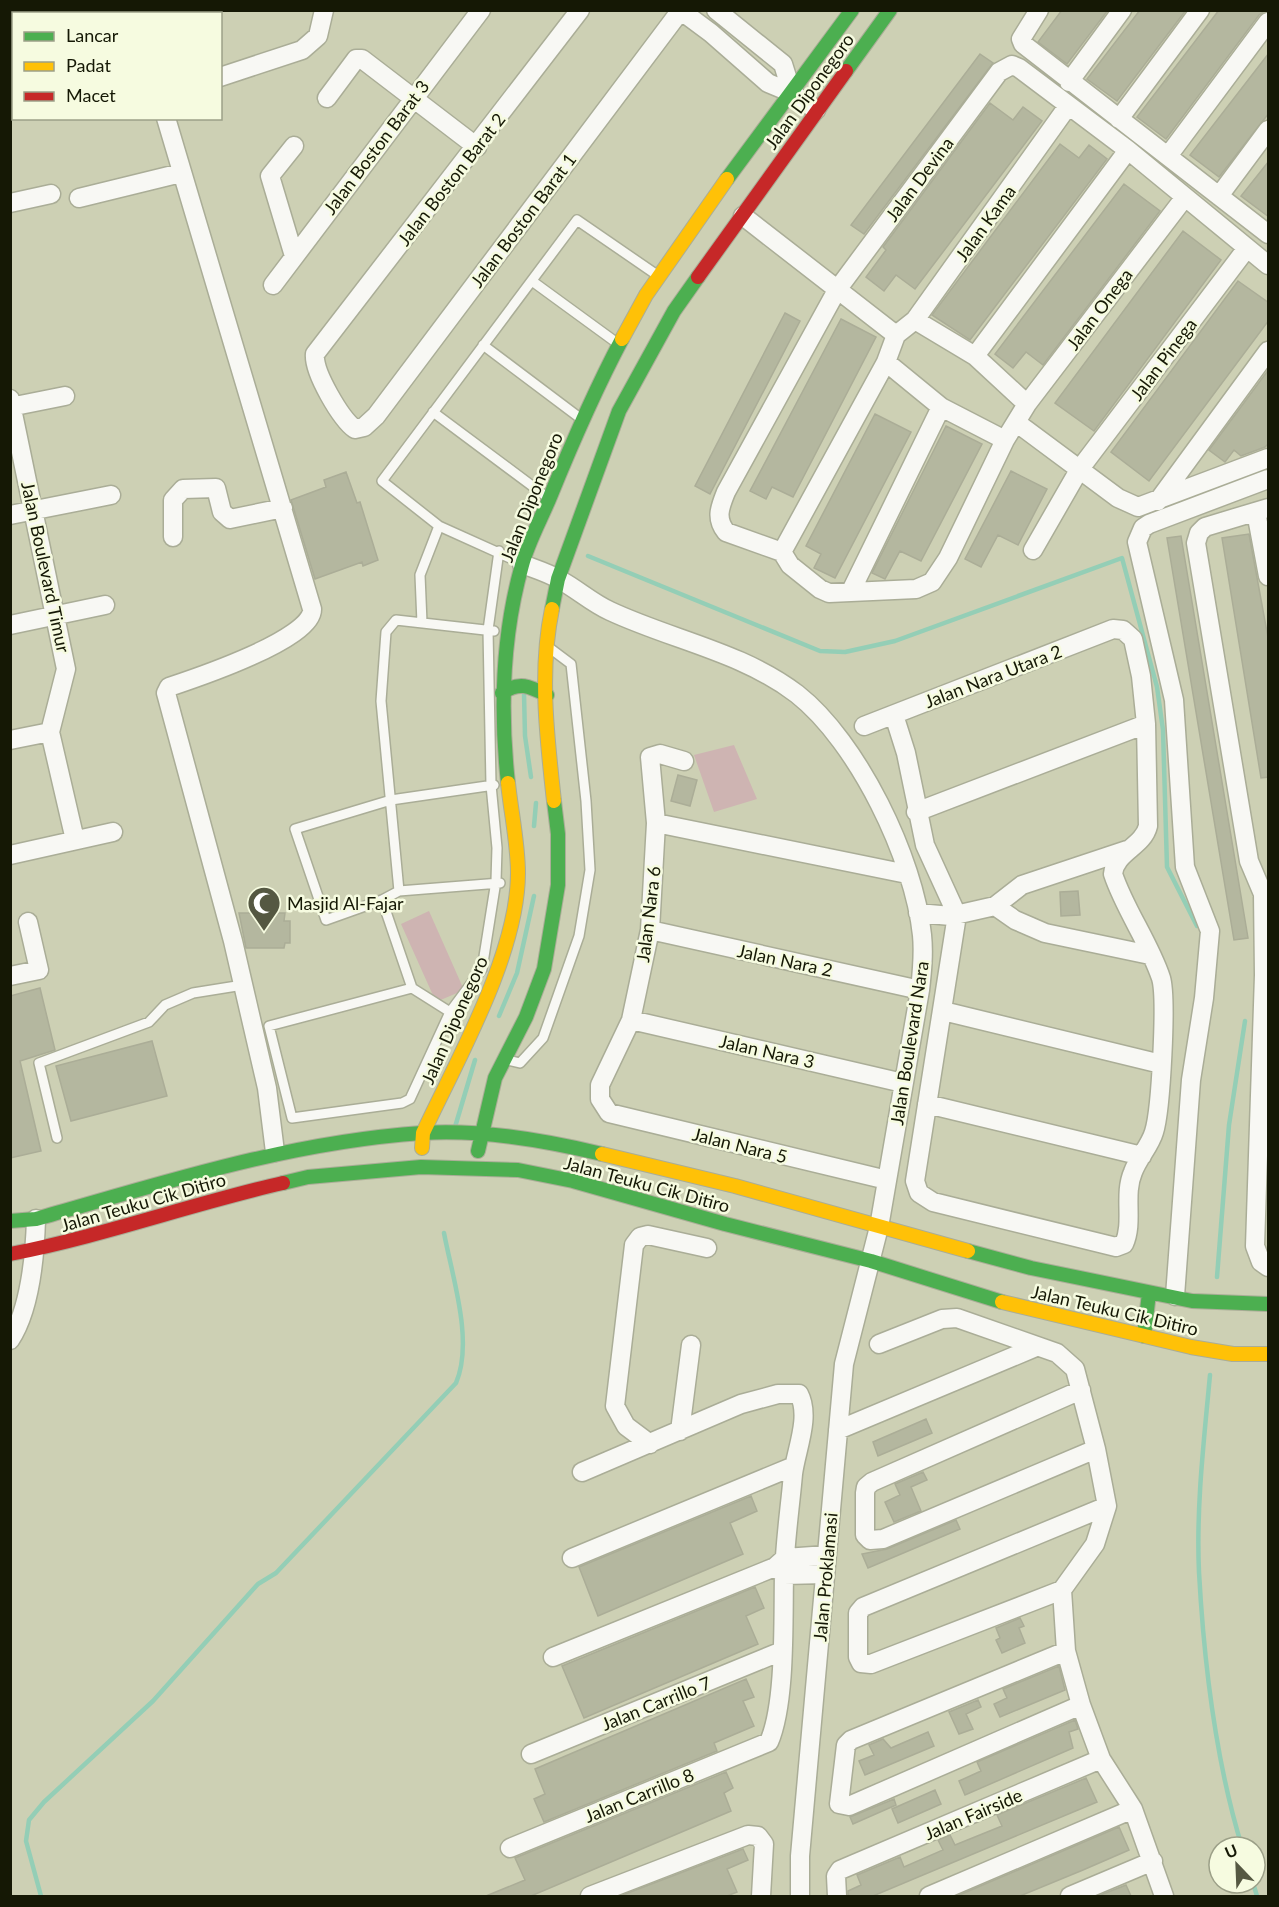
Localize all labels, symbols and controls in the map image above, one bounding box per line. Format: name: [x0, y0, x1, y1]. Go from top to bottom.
legend: [12, 12, 222, 120]
text: Lancar: [66, 24, 119, 46]
street label: Jalan Diponegoro: [760, 29, 858, 153]
text: Padat: [66, 54, 111, 76]
street label: Jalan Boston Barat 3: [318, 76, 434, 218]
text: Macet: [66, 84, 116, 106]
street label: Jalan Boston Barat 2: [392, 108, 510, 250]
street label: Jalan Devina: [880, 133, 958, 225]
street label: Jalan Boston Barat 1: [465, 149, 581, 291]
street label: Jalan Kama: [950, 181, 1020, 265]
street label: Jalan Onega: [1061, 264, 1137, 354]
street label: Jalan Pinega: [1125, 314, 1201, 404]
street label: Jalan Diponegoro: [495, 429, 567, 565]
street label: Jalan Boulevard Timur: [17, 480, 75, 655]
street label: Jalan Nara Utara 2: [921, 640, 1065, 712]
street label: Jalan Nara 6: [631, 865, 665, 963]
mosque icon: Masjid Al-Fajar: [246, 885, 282, 932]
place label: Masjid Al-Fajar: [287, 892, 404, 914]
street label: Jalan Nara 2: [735, 939, 835, 981]
street label: Jalan Diponegoro: [416, 953, 492, 1087]
street label: Jalan Boulevard Nara: [885, 959, 933, 1127]
street label: Jalan Nara 3: [717, 1029, 817, 1073]
street label: Jalan Nara 5: [690, 1123, 790, 1167]
street label: Jalan Teuku Cik Ditiro: [562, 1151, 732, 1217]
street label: Jalan Teuku Cik Ditiro: [58, 1168, 228, 1236]
street label: Jalan Teuku Cik Ditiro: [1029, 1280, 1201, 1340]
street label: Jalan Proklamasi: [808, 1512, 842, 1642]
street label: Jalan Carrillo 7: [598, 1671, 714, 1735]
street label: Jalan Carrillo 8: [581, 1763, 697, 1827]
street label: Jalan Fairside: [921, 1783, 1025, 1845]
north arrow: [1207, 1835, 1267, 1895]
text: U: [1222, 1840, 1240, 1862]

